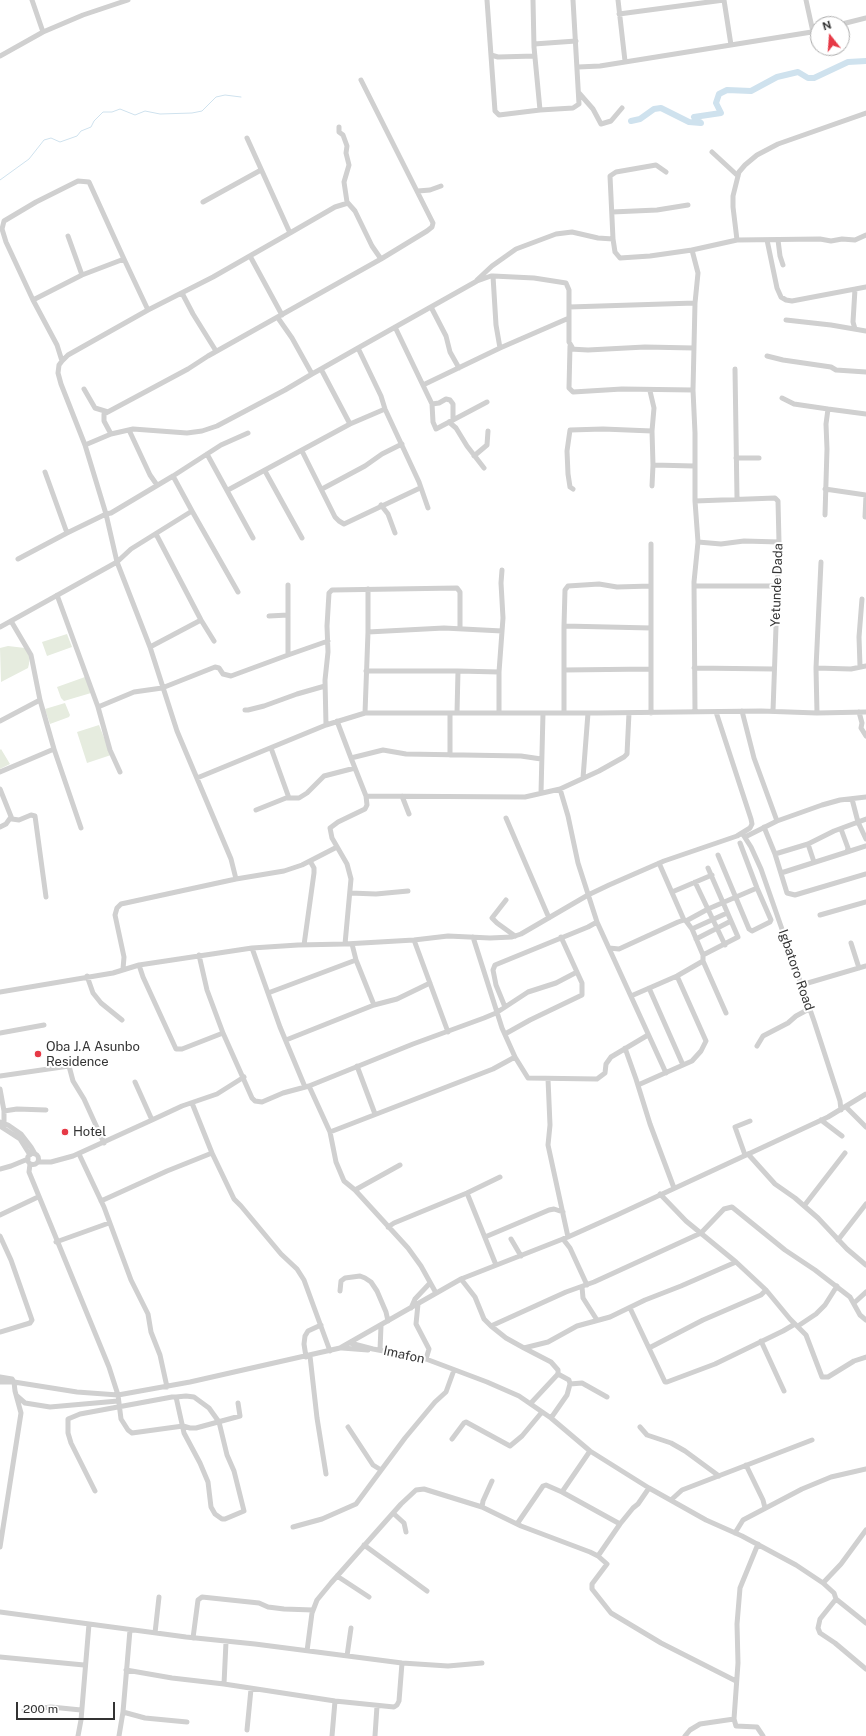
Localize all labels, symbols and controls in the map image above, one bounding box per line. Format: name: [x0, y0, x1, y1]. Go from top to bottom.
north arrow: [810, 16, 850, 56]
text: N: [821, 18, 833, 32]
street label: Yetunde Dada: [768, 543, 786, 627]
street label: Igbatoro Road: [775, 927, 817, 1013]
place label: Oba J.A Asunbo Residence: [46, 1039, 140, 1070]
marker: Oba J.A Asunbo Residence: [33, 1049, 43, 1059]
place label: Hotel: [73, 1124, 106, 1140]
marker: Hotel: [60, 1127, 70, 1137]
street label: Imafon: [382, 1343, 426, 1367]
scale bar: [18, 1694, 117, 1720]
text: 200 m: [23, 1702, 58, 1716]

